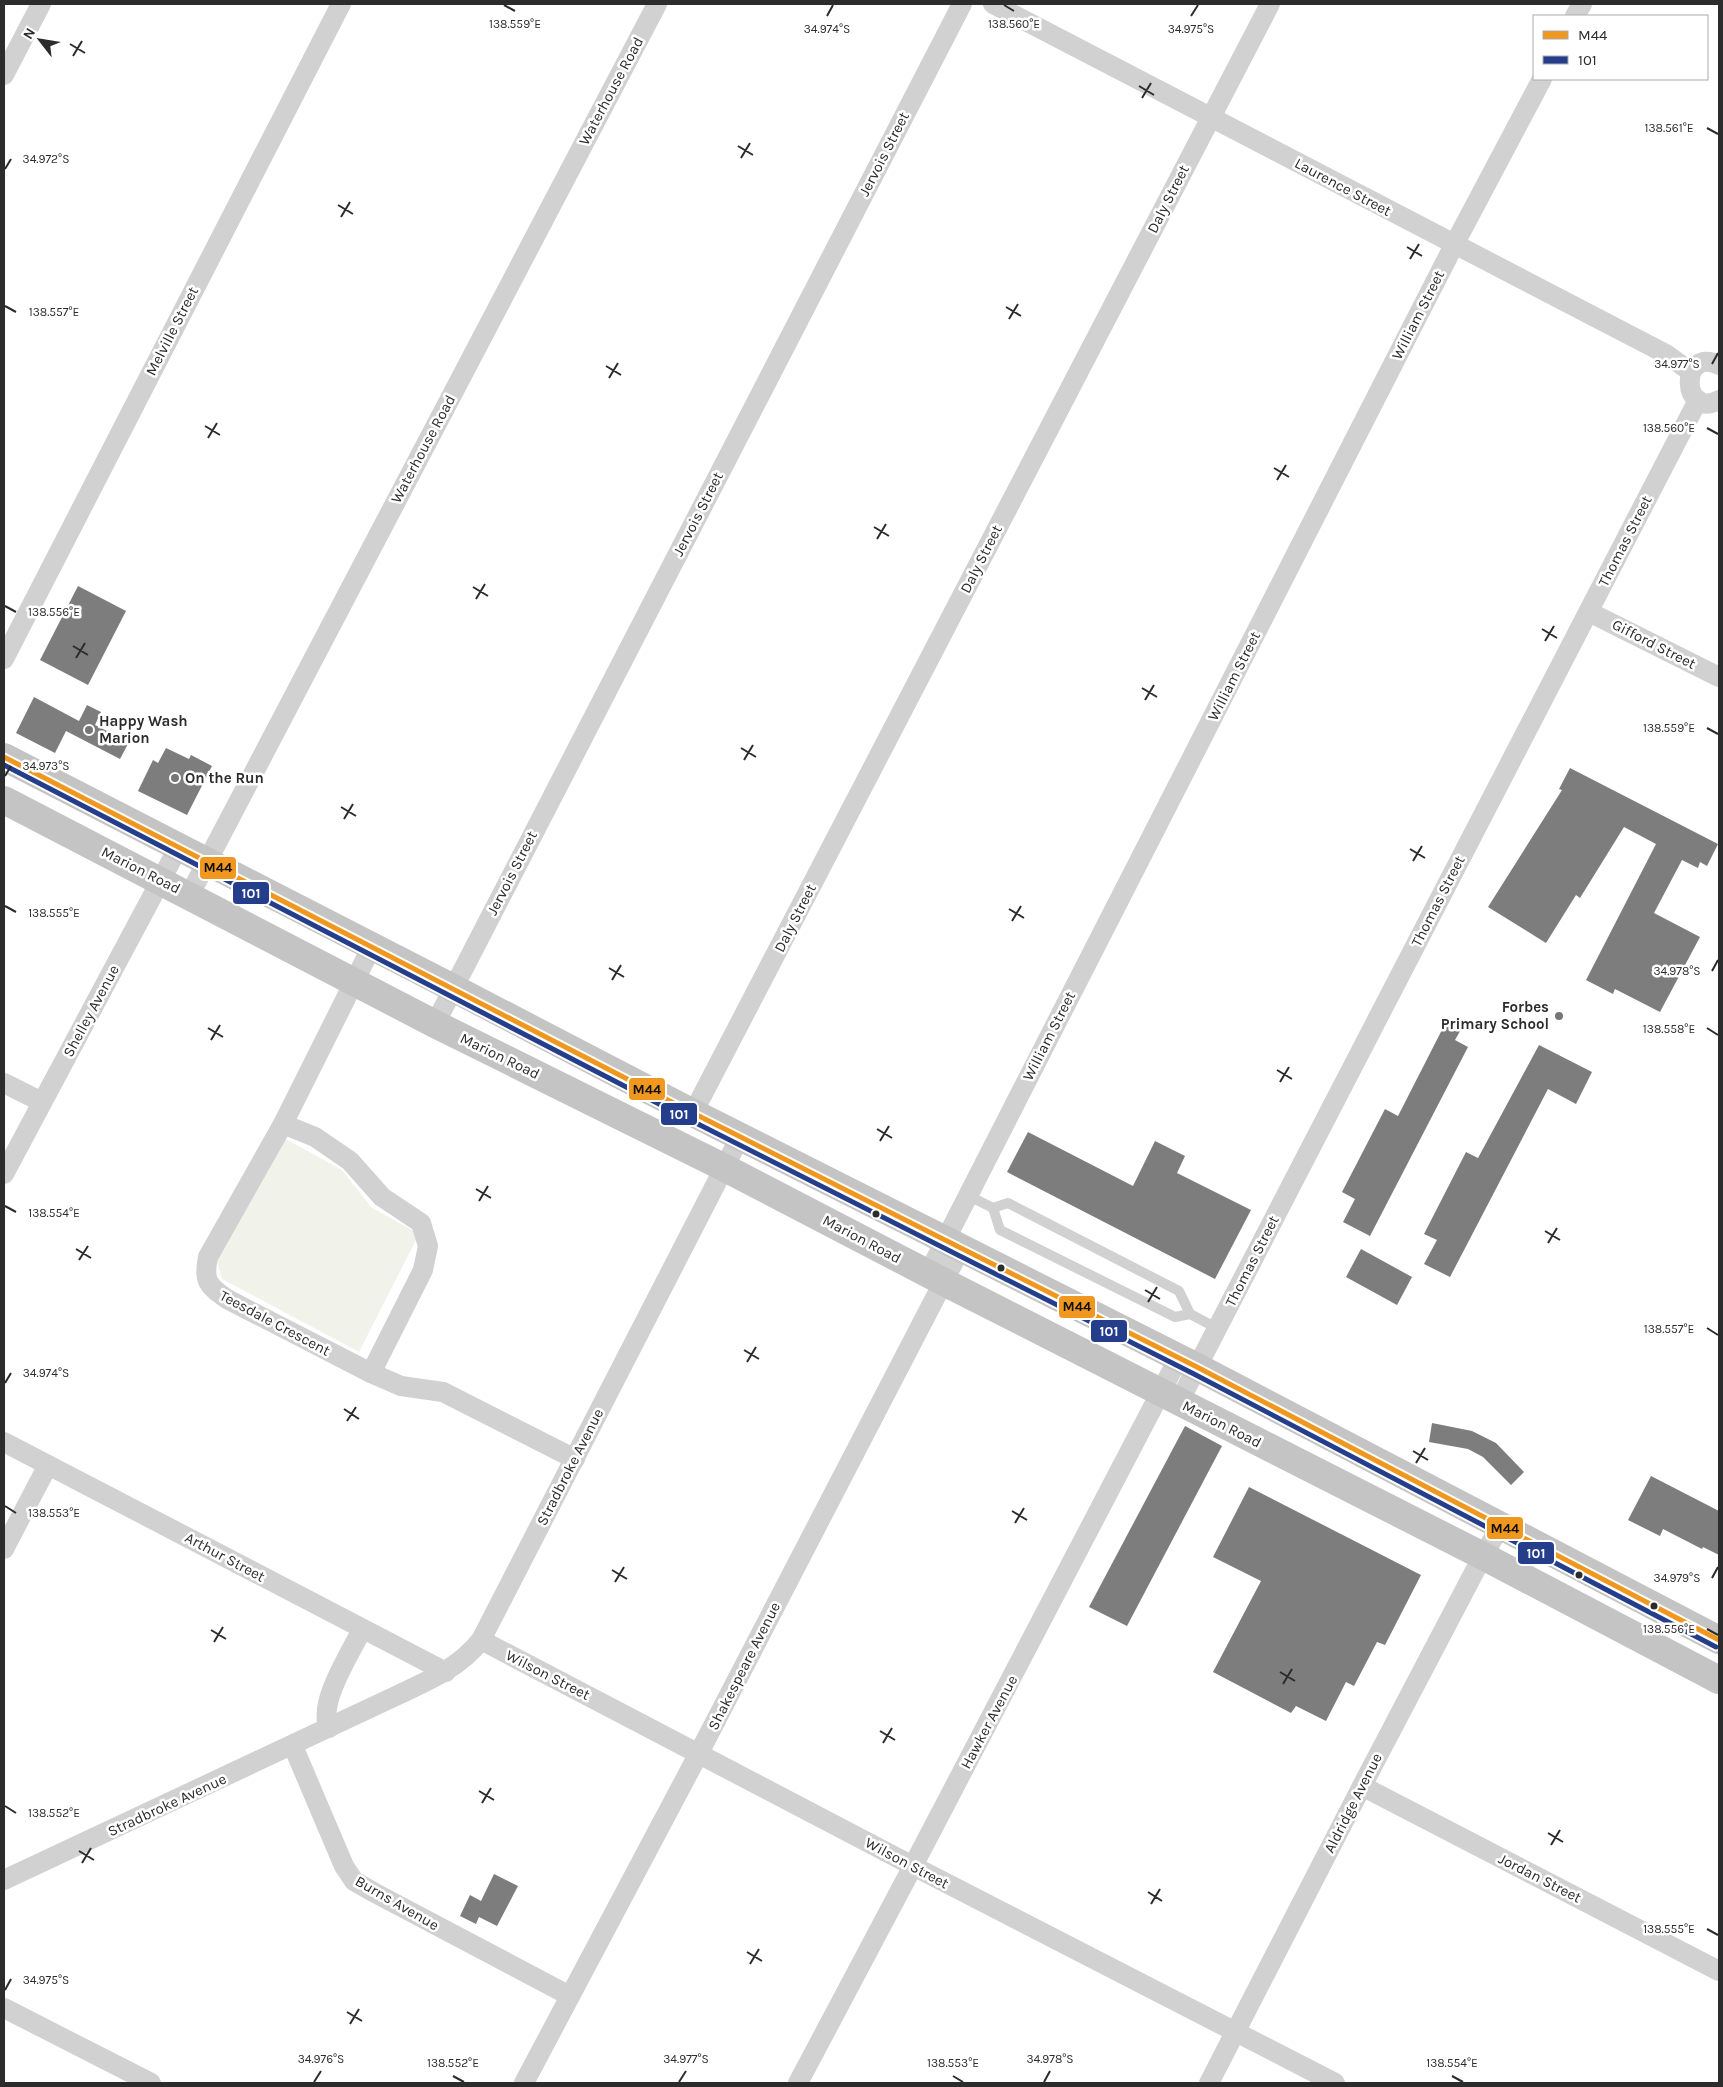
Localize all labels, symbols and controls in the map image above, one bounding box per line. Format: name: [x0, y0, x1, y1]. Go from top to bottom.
north arrow: [15, 15, 65, 65]
legend: [1533, 15, 1708, 80]
text: 138.559°E: [489, 17, 541, 31]
text: 138.560°E: [988, 17, 1040, 31]
text: 34.974°S: [804, 22, 850, 36]
text: 34.975°S: [1168, 22, 1214, 36]
text: N: [19, 25, 39, 42]
text: M44: [1578, 26, 1608, 44]
street label: Waterhouse Road: [575, 34, 647, 148]
text: 101: [1578, 51, 1597, 69]
street label: Jervois Street: [855, 109, 913, 199]
text: 138.561°E: [1644, 121, 1694, 135]
text: 34.972°S: [23, 152, 69, 166]
street label: Laurence Street: [1292, 154, 1395, 220]
street label: Daly Street: [1143, 162, 1193, 236]
street label: William Street: [1388, 267, 1448, 363]
street label: Melville Street: [142, 283, 202, 379]
text: 138.557°E: [29, 305, 79, 319]
text: 34.977°S: [1654, 357, 1700, 371]
street label: Waterhouse Road: [387, 392, 459, 506]
text: 138.560°E: [1643, 421, 1695, 435]
street label: Jervois Street: [669, 469, 727, 559]
street label: Thomas Street: [1594, 492, 1656, 589]
street label: Daly Street: [956, 522, 1006, 596]
text: 138.556°E: [28, 605, 80, 619]
street label: Gifford Street: [1609, 615, 1699, 673]
street label: William Street: [1204, 628, 1264, 724]
place label: Happy Wash Marion: [99, 712, 188, 747]
text: 138.559°E: [1643, 721, 1695, 735]
marker: Happy Wash Marion: [83, 724, 95, 736]
text: 34.973°S: [23, 759, 69, 773]
place label: On the Run: [185, 769, 264, 787]
marker: On the Run: [169, 772, 181, 784]
street label: Jervois Street: [483, 828, 541, 918]
street label: Marion Road: [99, 842, 183, 898]
street label: Thomas Street: [1407, 852, 1469, 949]
line badge: M44: [199, 856, 237, 880]
text: M44: [204, 859, 233, 876]
line badge: 101: [232, 881, 270, 905]
street label: Daly Street: [770, 881, 820, 955]
text: 101: [242, 885, 260, 902]
text: 138.555°E: [28, 906, 80, 920]
street label: Shelley Avenue: [59, 962, 123, 1060]
text: 34.978°S: [1653, 964, 1701, 978]
street label: William Street: [1019, 988, 1079, 1084]
place label: Forbes Primary School: [1441, 998, 1549, 1033]
marker: Forbes Primary School: [1553, 1010, 1565, 1022]
text: 138.558°E: [1643, 1022, 1695, 1036]
street label: Marion Road: [457, 1029, 543, 1083]
line badge: M44: [628, 1077, 666, 1101]
text: M44: [633, 1081, 662, 1098]
line badge: 101: [660, 1102, 698, 1126]
text: 101: [670, 1106, 688, 1123]
text: 138.554°E: [28, 1206, 80, 1220]
unlabelled marker: [871, 1209, 881, 1219]
street label: Marion Road: [820, 1211, 904, 1267]
street label: Thomas Street: [1221, 1212, 1283, 1309]
unlabelled marker: [996, 1263, 1006, 1273]
street label: Teesdale Crescent: [217, 1286, 334, 1360]
line badge: M44: [1058, 1295, 1096, 1319]
text: M44: [1063, 1298, 1092, 1315]
line badge: 101: [1090, 1319, 1128, 1343]
text: 138.557°E: [1644, 1322, 1694, 1336]
text: 101: [1100, 1323, 1118, 1340]
text: 34.974°S: [23, 1366, 69, 1380]
street label: Marion Road: [1180, 1396, 1264, 1452]
street label: Stradbroke Avenue: [533, 1405, 607, 1529]
text: 138.553°E: [28, 1506, 80, 1520]
line badge: M44: [1486, 1516, 1524, 1540]
text: M44: [1491, 1520, 1520, 1537]
street label: Arthur Street: [182, 1528, 268, 1586]
line badge: 101: [1517, 1541, 1555, 1565]
text: 101: [1527, 1545, 1545, 1562]
unlabelled marker: [1574, 1570, 1584, 1580]
text: 34.979°S: [1654, 1571, 1700, 1585]
street label: Shakespeare Avenue: [704, 1599, 784, 1733]
unlabelled marker: [1649, 1601, 1659, 1611]
text: 138.556°E: [1643, 1622, 1695, 1636]
street label: Wilson Street: [503, 1646, 593, 1704]
street label: Hawker Avenue: [957, 1672, 1021, 1772]
street label: Aldridge Avenue: [1320, 1750, 1386, 1856]
street label: Stradbroke Avenue: [105, 1770, 229, 1840]
text: 138.552°E: [28, 1806, 80, 1820]
street label: Wilson Street: [862, 1833, 952, 1893]
street label: Jordan Street: [1496, 1849, 1585, 1907]
street label: Burns Avenue: [352, 1872, 442, 1934]
text: 138.555°E: [1643, 1922, 1695, 1936]
text: 34.975°S: [23, 1973, 69, 1987]
text: 34.976°S: [298, 2052, 344, 2066]
text: 34.977°S: [663, 2052, 709, 2066]
text: 34.978°S: [1026, 2052, 1074, 2066]
text: 138.552°E: [427, 2056, 479, 2070]
text: 138.553°E: [927, 2056, 979, 2070]
text: 138.554°E: [1426, 2056, 1478, 2070]

